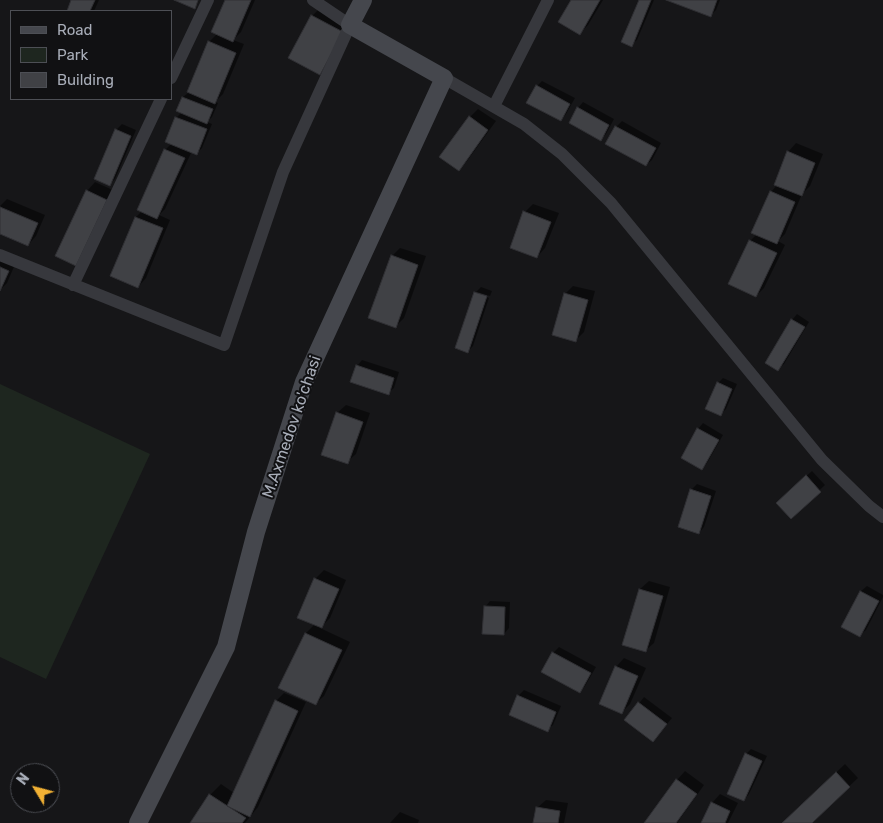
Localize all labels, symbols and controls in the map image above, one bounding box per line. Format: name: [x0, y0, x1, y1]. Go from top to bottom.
legend: [10, 10, 172, 100]
text: Road: [57, 21, 93, 39]
text: Park: [57, 46, 88, 64]
text: Building: [57, 71, 114, 89]
street label: M.Axmedov ko'chasi: [259, 353, 325, 501]
north arrow: [10, 763, 60, 813]
text: N: [14, 770, 33, 788]

